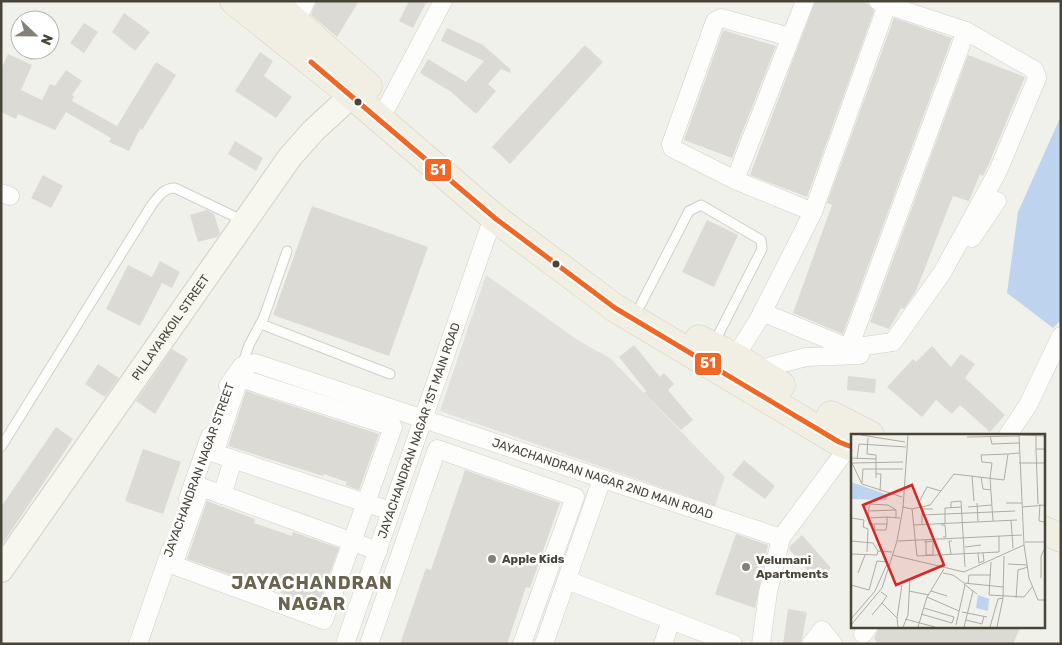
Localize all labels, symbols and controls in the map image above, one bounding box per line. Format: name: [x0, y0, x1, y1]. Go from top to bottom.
north arrow: [10, 10, 60, 60]
text: N: [37, 32, 56, 48]
unlabelled marker: [353, 97, 363, 107]
line badge: 51: [424, 158, 452, 182]
text: 51: [430, 162, 446, 179]
unlabelled marker: [551, 259, 561, 269]
street label: PILLAYARKOIL STREET: [129, 272, 213, 383]
street label: JAYACHANDRAN NAGAR 1ST MAIN ROAD: [375, 321, 463, 540]
line badge: 51: [694, 352, 722, 376]
text: 51: [700, 355, 716, 372]
street label: JAYACHANDRAN NAGAR STREET: [161, 381, 237, 559]
inset map: [851, 434, 1044, 628]
street label: JAYACHANDRAN NAGAR 2ND MAIN ROAD: [490, 435, 715, 522]
place label: Apple Kids: [502, 552, 565, 566]
marker: Apple Kids: [486, 553, 498, 565]
place label: Velumani Apartments: [756, 553, 829, 581]
marker: Velumani Apartments: [740, 561, 752, 573]
district label: JAYACHANDRAN NAGAR: [231, 572, 393, 615]

